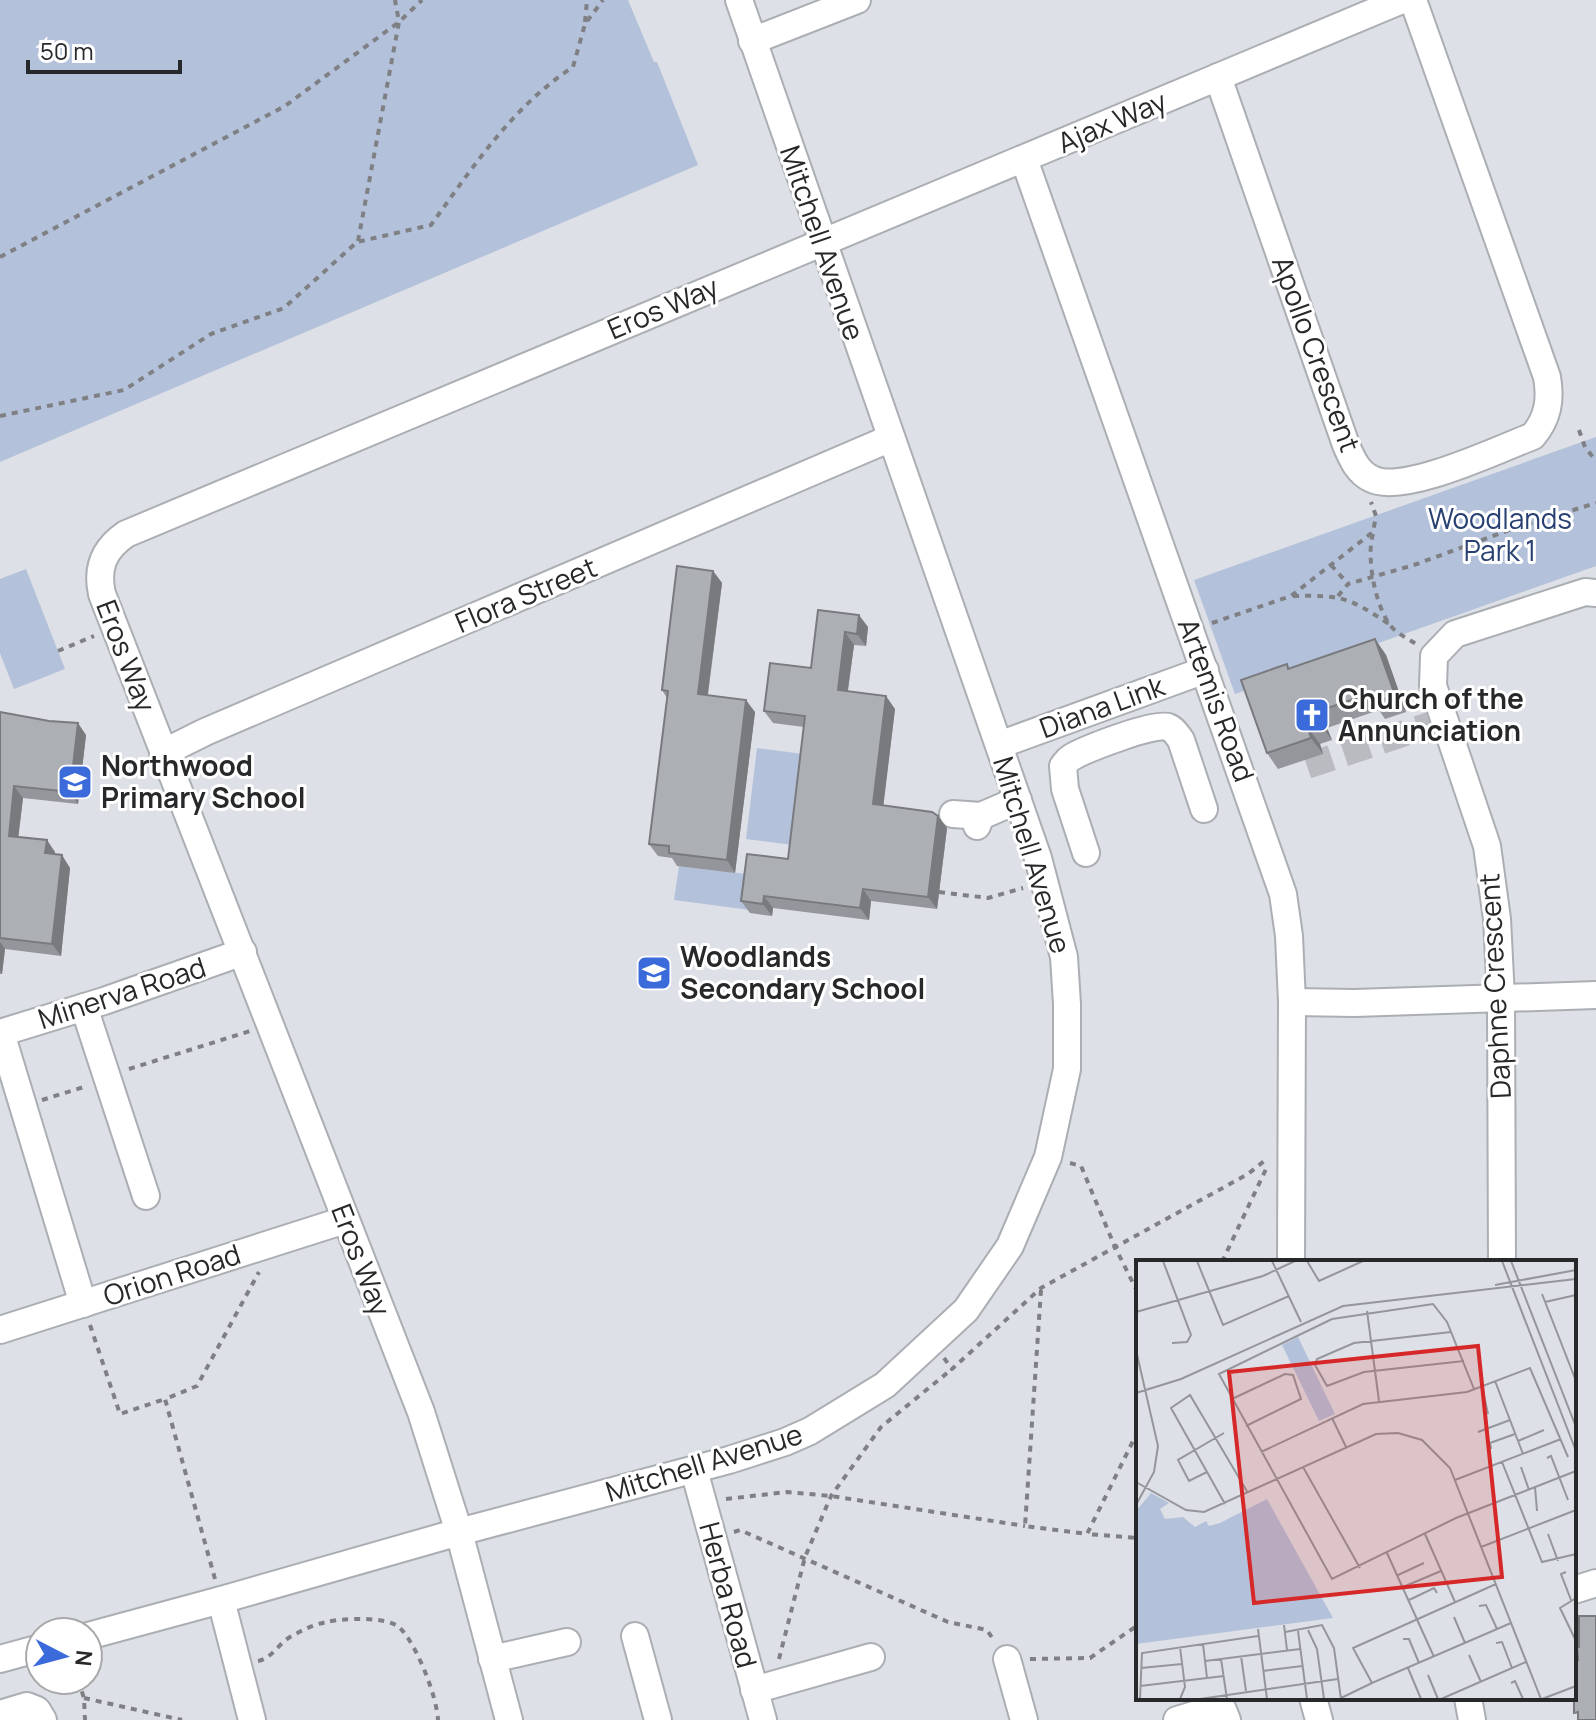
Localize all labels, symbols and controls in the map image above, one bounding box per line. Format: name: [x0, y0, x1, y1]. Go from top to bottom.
scale bar: [28, 24, 180, 74]
text: 50 m: [40, 34, 94, 67]
street label: Ajax Way: [1051, 81, 1172, 161]
street label: Mitchell Avenue: [772, 140, 874, 345]
street label: Apollo Crescent: [1264, 250, 1370, 457]
street label: Eros Way: [601, 267, 724, 347]
park label: Woodlands Park 1: [1428, 499, 1572, 569]
street label: Flora Street: [449, 547, 602, 641]
street label: Eros Way: [88, 594, 166, 717]
street label: Artemis Road: [1170, 613, 1264, 787]
street label: Diana Link: [1034, 666, 1170, 746]
place label: Church of the Annunciation: [1338, 679, 1524, 749]
church icon: Church of the Annunciation: [1293, 696, 1331, 734]
place label: Northwood Primary School: [101, 746, 306, 816]
street label: Mitchell Avenue: [985, 752, 1081, 958]
school or university icon: Northwood Primary School: [56, 763, 94, 801]
street label: Daphne Crescent: [1469, 872, 1519, 1100]
place label: Woodlands Secondary School: [680, 937, 925, 1007]
street label: Minerva Road: [33, 947, 210, 1037]
school or university icon: Woodlands Secondary School: [635, 954, 673, 992]
street label: Eros Way: [323, 1198, 401, 1321]
street label: Orion Road: [98, 1234, 245, 1314]
inset map: [1136, 1260, 1576, 1700]
street label: Mitchell Avenue: [601, 1414, 807, 1510]
street label: Herba Road: [691, 1518, 767, 1672]
north arrow: [24, 1616, 104, 1696]
text: N: [68, 1649, 100, 1668]

